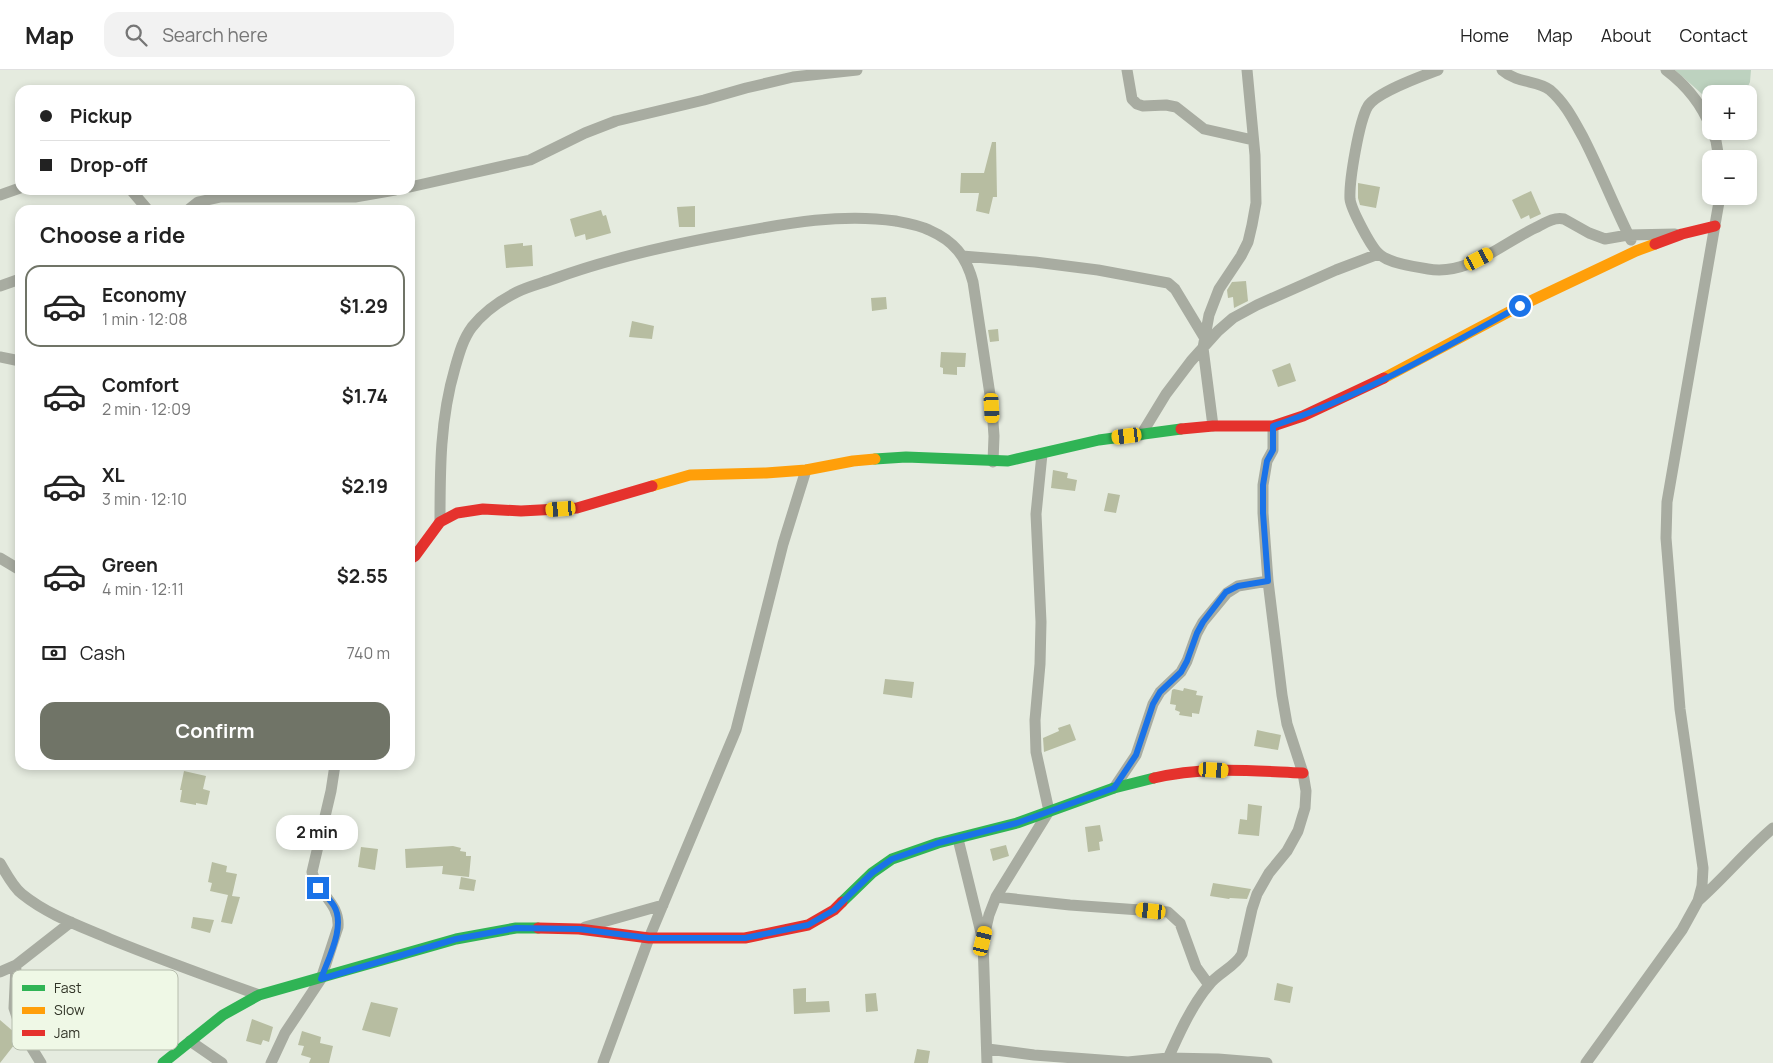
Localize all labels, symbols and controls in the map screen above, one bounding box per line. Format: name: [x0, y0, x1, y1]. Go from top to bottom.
search box: [104, 12, 454, 57]
text: Map: [25, 18, 74, 51]
icon: search: [122, 21, 150, 49]
text: Search here: [162, 22, 268, 48]
text: Home: [1460, 23, 1509, 47]
text: Map: [1537, 23, 1573, 47]
text: About: [1601, 23, 1651, 47]
text: Contact: [1679, 23, 1748, 47]
map controls: [1702, 85, 1757, 205]
button: +: [1702, 85, 1757, 140]
text: Pickup: [70, 103, 132, 129]
button: −: [1702, 150, 1757, 205]
text: Drop-off: [70, 152, 147, 178]
text: Choose a ride: [40, 220, 185, 250]
car: [1462, 246, 1495, 272]
text: Economy: [102, 282, 186, 308]
icon: car: [42, 284, 87, 329]
text: $1.29: [340, 293, 388, 319]
route start: [1509, 295, 1531, 317]
text: 1 min · 12:08: [102, 308, 187, 330]
text: Comfort: [102, 372, 179, 398]
icon: car: [42, 374, 87, 419]
text: $1.74: [342, 383, 388, 409]
car: [983, 393, 1000, 423]
text: 2 min · 12:09: [102, 398, 191, 420]
car: [1111, 427, 1142, 445]
text: XL: [102, 462, 125, 488]
icon: car: [42, 464, 87, 509]
text: $2.19: [341, 473, 388, 499]
text: 3 min · 12:10: [102, 488, 187, 510]
car: [545, 500, 576, 518]
text: Green: [102, 552, 158, 578]
icon: car: [42, 554, 87, 599]
text: $2.55: [337, 563, 388, 589]
text: 4 min · 12:11: [102, 578, 184, 600]
icon: cash: [40, 639, 68, 667]
text: Cash: [80, 640, 125, 666]
text: 740 m: [347, 642, 390, 664]
button: Confirm: [40, 702, 390, 760]
car: [1198, 762, 1229, 778]
callout: 2 min: [277, 816, 359, 850]
text: 2 min: [296, 821, 338, 843]
route end: [307, 877, 329, 899]
car: [1135, 902, 1166, 920]
car: [972, 925, 993, 957]
legend: [12, 970, 178, 1050]
text: Fast: [54, 978, 82, 997]
text: Slow: [54, 1000, 85, 1019]
text: Jam: [54, 1023, 80, 1042]

